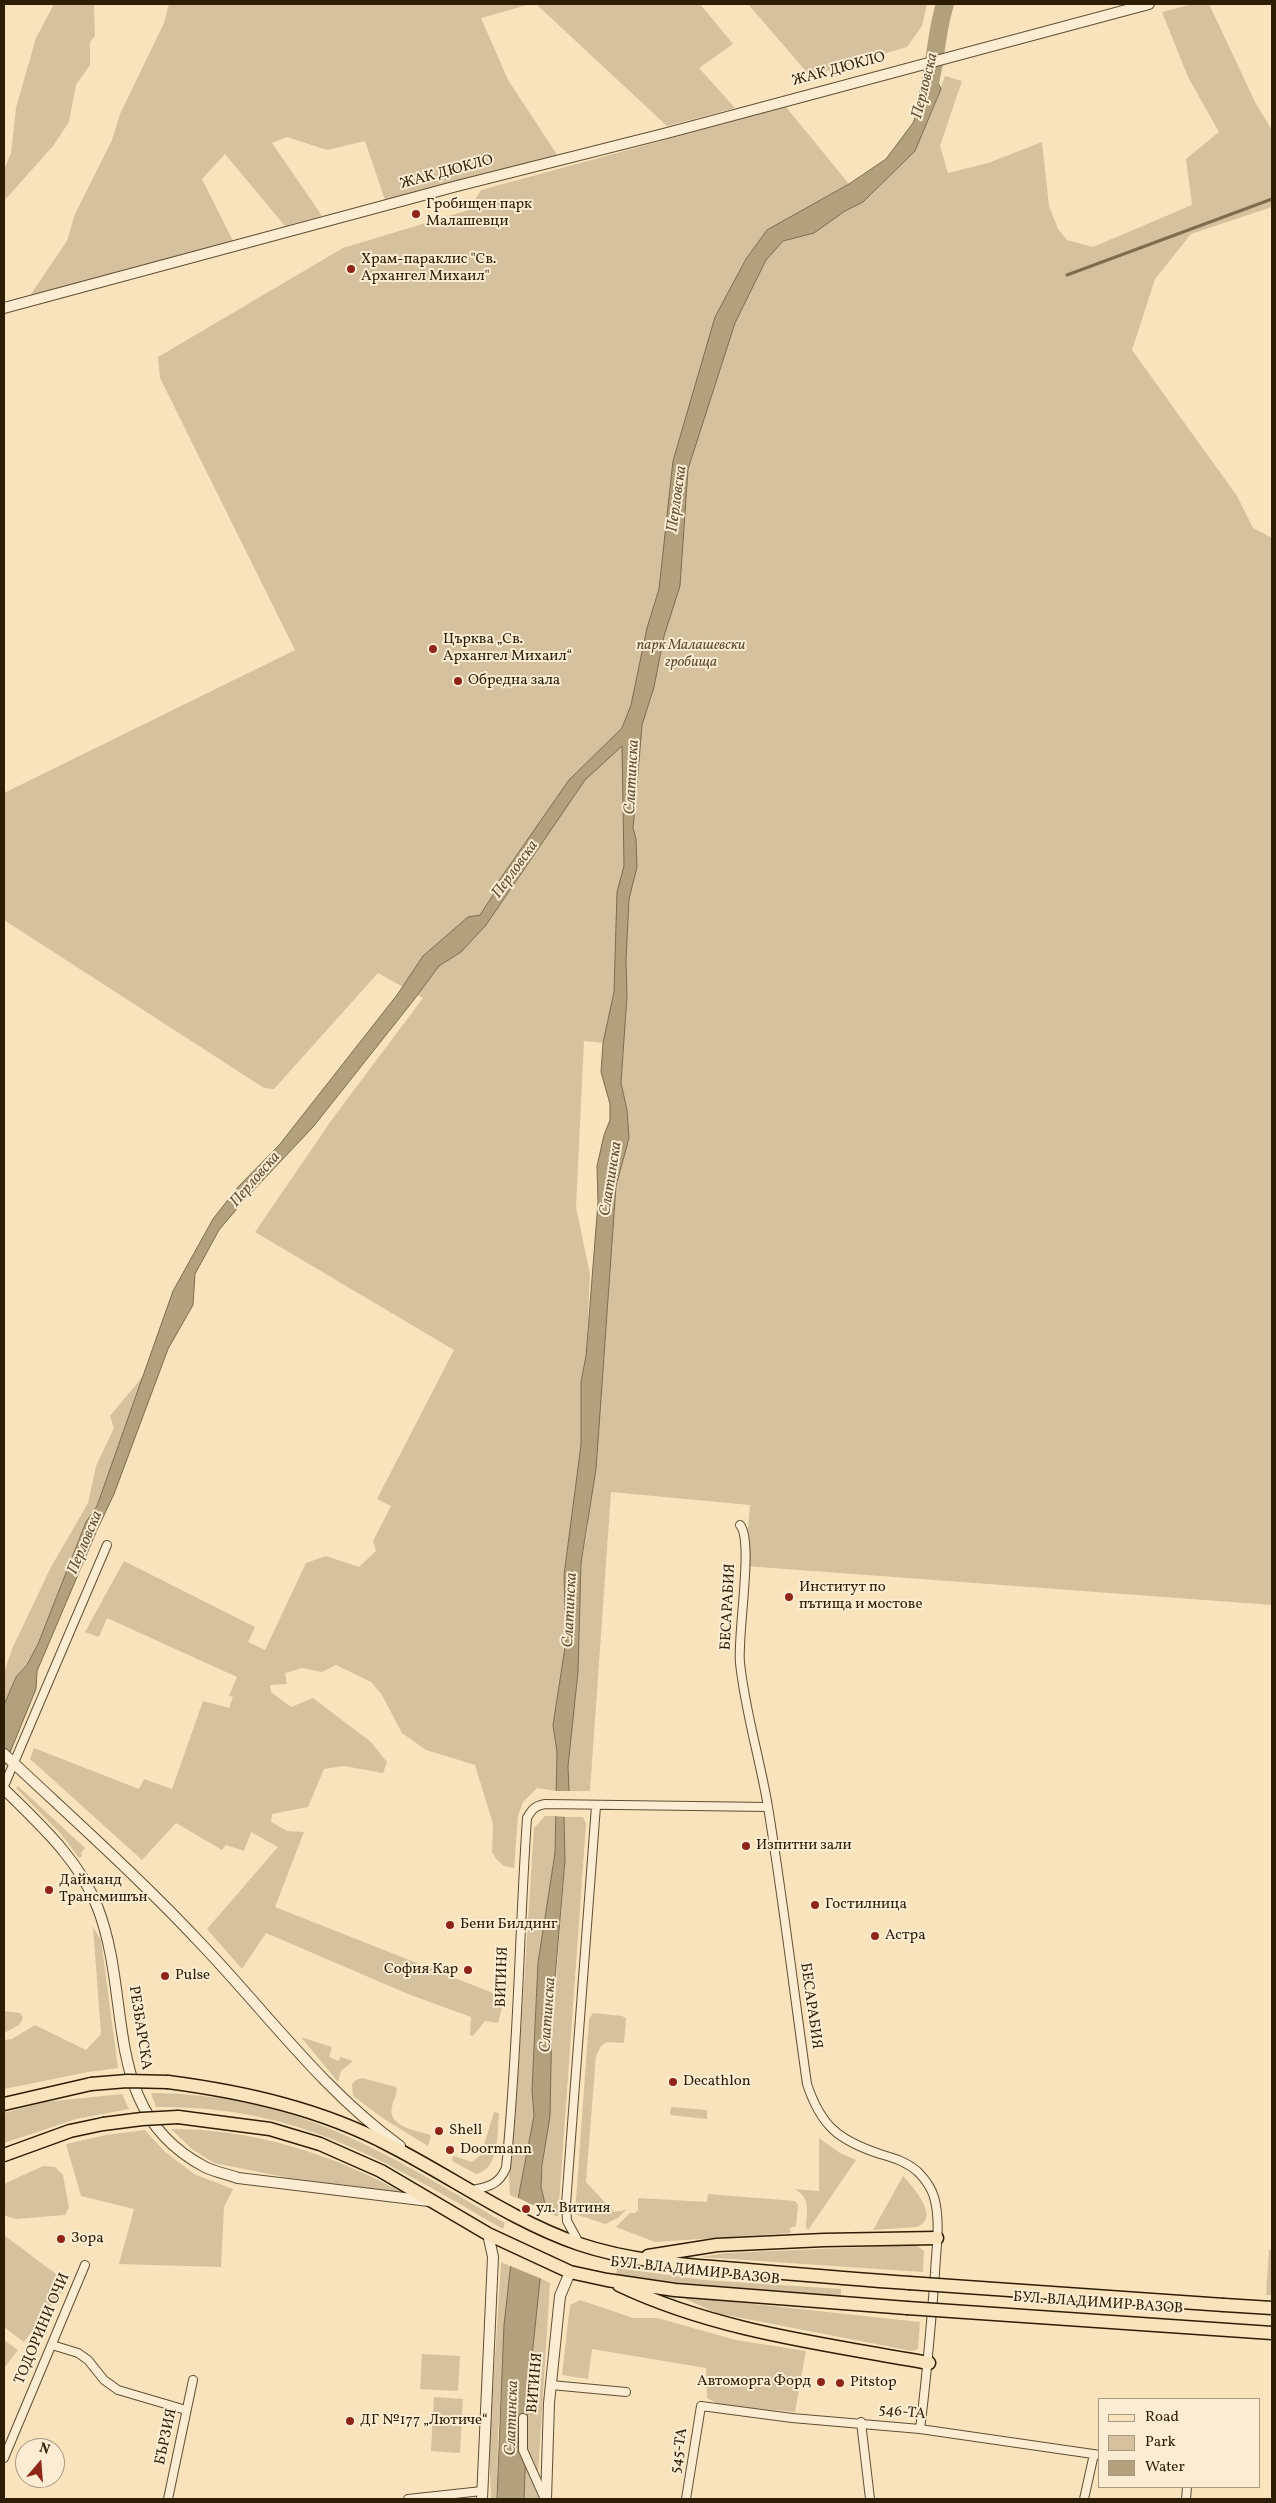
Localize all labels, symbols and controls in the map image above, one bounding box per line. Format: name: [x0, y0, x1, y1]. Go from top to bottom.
street label: ЖАК ДЮКЛО: [790, 49, 888, 91]
water label: Перловска: [909, 51, 943, 121]
street label: ЖАК ДЮКЛО: [398, 152, 496, 194]
place label: Гробищен парк Малашевци: [426, 196, 532, 231]
marker: Гробищен парк Малашевци: [410, 208, 422, 220]
place label: Храм-параклис "Св. Архангел Михаил": [361, 251, 496, 286]
marker: Храм-параклис "Св. Архангел Михаил": [345, 263, 357, 275]
water label: Перловска: [664, 465, 692, 533]
place label: Църква „Св. Архангел Михаил“: [443, 631, 572, 666]
park label: парк Малашевски гробища: [637, 637, 745, 672]
marker: Църква „Св. Архангел Михаил“: [427, 643, 439, 655]
place label: Обредна зала: [468, 672, 560, 690]
marker: Обредна зала: [452, 675, 464, 687]
water label: Слатинска: [621, 739, 645, 815]
water label: Перловска: [489, 837, 543, 903]
water label: Слатинска: [597, 1140, 627, 1218]
water label: Перловска: [227, 1148, 285, 1212]
water label: Перловска: [64, 1508, 108, 1578]
street label: БЕСАРАБИЯ: [718, 1563, 740, 1651]
water label: Слатинска: [559, 1572, 583, 1648]
place label: Институт по пътища и мостове: [799, 1579, 923, 1614]
marker: Институт по пътища и мостове: [783, 1591, 795, 1603]
place label: Изпитни зали: [756, 1837, 852, 1855]
marker: Изпитни зали: [740, 1840, 752, 1852]
place label: Дайманд Трансмишън: [59, 1872, 148, 1907]
marker: Дайманд Трансмишън: [43, 1884, 55, 1896]
place label: Гостилница: [825, 1896, 907, 1914]
marker: Гостилница: [809, 1899, 821, 1911]
place label: Бени Билдинг: [460, 1916, 557, 1934]
marker: Бени Билдинг: [444, 1919, 456, 1931]
place label: Астра: [885, 1927, 926, 1945]
marker: Астра: [869, 1930, 881, 1942]
street label: ВИТИНЯ: [493, 1946, 513, 2008]
place label: София Кар: [384, 1961, 458, 1979]
street label: БЕСАРАБИЯ: [795, 1962, 825, 2050]
marker: София Кар: [462, 1964, 474, 1976]
place label: Pulse: [175, 1967, 210, 1985]
marker: Pulse: [159, 1970, 171, 1982]
water label: Слатинска: [537, 1977, 561, 2053]
street label: РЕЗБАРСКА: [123, 1985, 155, 2071]
place label: Decathlon: [683, 2073, 751, 2091]
marker: Decathlon: [667, 2076, 679, 2088]
place label: Shell: [449, 2122, 482, 2140]
marker: Shell: [433, 2125, 445, 2137]
place label: Doormann: [460, 2141, 532, 2159]
marker: Doormann: [444, 2144, 456, 2156]
place label: ул. Витиня: [536, 2200, 610, 2218]
marker: ул. Витиня: [520, 2203, 532, 2215]
place label: Зора: [71, 2230, 104, 2248]
marker: Зора: [55, 2233, 67, 2245]
street label: БУЛ. ВЛАДИМИР ВАЗОВ: [609, 2254, 781, 2290]
street label: ТОДОРИНИ ОЧИ: [11, 2271, 75, 2387]
street label: БУЛ. ВЛАДИМИР ВАЗОВ: [1012, 2289, 1184, 2319]
street label: ВИТИНЯ: [524, 2352, 548, 2414]
place label: Автоморга Форд: [697, 2373, 811, 2391]
place label: Pitstop: [850, 2374, 897, 2392]
marker: Автоморга Форд: [815, 2376, 827, 2388]
marker: Pitstop: [834, 2377, 846, 2389]
water label: Слатинска: [502, 2380, 524, 2456]
legend: [1098, 2398, 1261, 2488]
street label: 546-ТА: [877, 2402, 927, 2424]
street label: БЪРЗИЯ: [152, 2407, 182, 2467]
text: Road: [1145, 2407, 1179, 2428]
place label: ДГ №177 „Лютиче“: [360, 2412, 488, 2430]
marker: ДГ №177 „Лютиче“: [344, 2415, 356, 2427]
street label: 545-ТА: [667, 2427, 693, 2475]
text: Park: [1145, 2432, 1176, 2453]
north arrow: [15, 2438, 65, 2488]
text: N: [37, 2439, 52, 2460]
text: Water: [1145, 2457, 1185, 2478]

